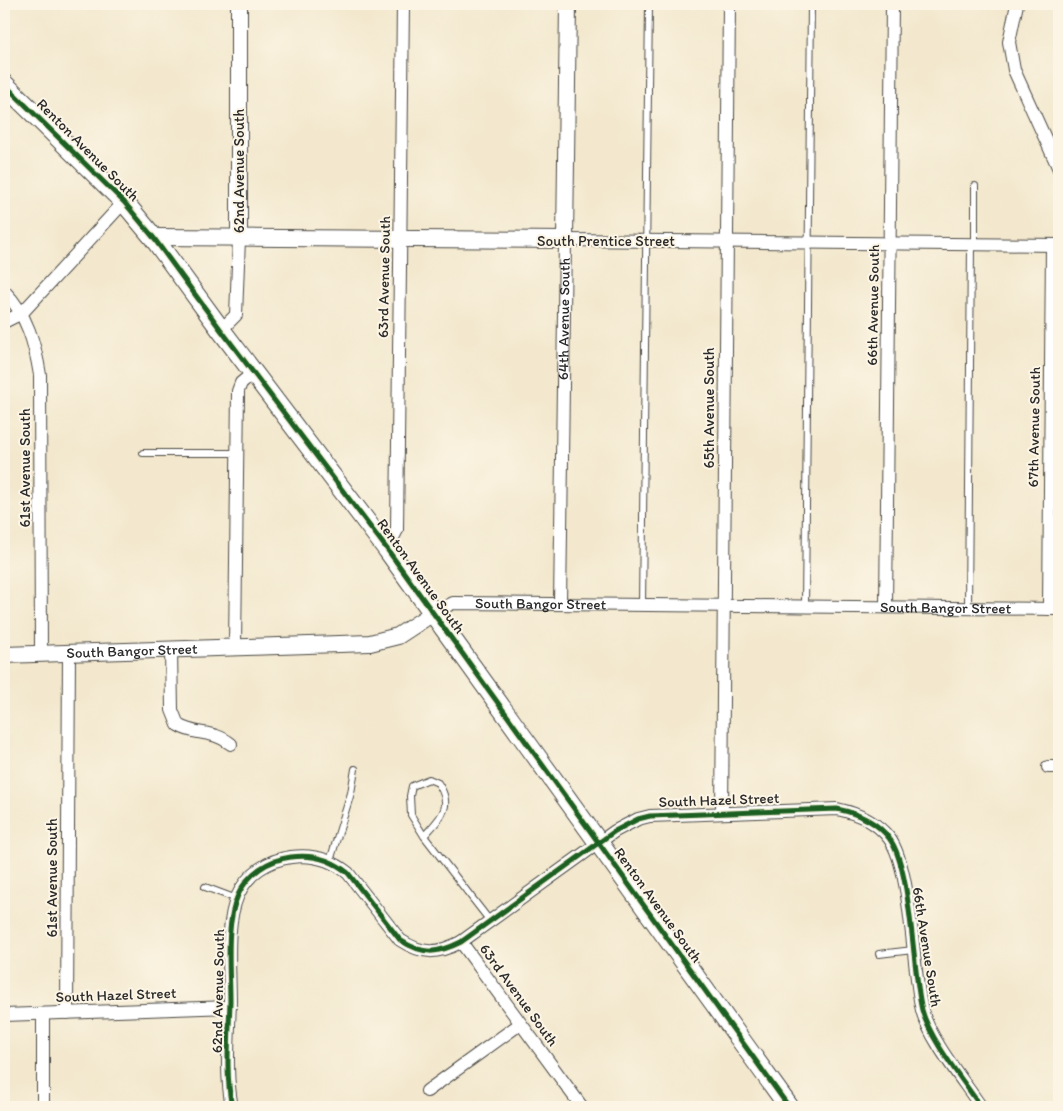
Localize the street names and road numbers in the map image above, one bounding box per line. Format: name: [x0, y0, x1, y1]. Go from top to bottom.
street label: Renton Avenue South: [33, 95, 143, 205]
street label: 62nd Avenue South: [230, 109, 248, 233]
street label: 63rd Avenue South: [374, 215, 394, 338]
street label: South Prentice Street: [537, 232, 675, 250]
street label: 66th Avenue South: [863, 244, 883, 366]
street label: 64th Avenue South: [554, 257, 574, 380]
street label: 65th Avenue South: [700, 347, 718, 469]
street label: 67th Avenue South: [1024, 366, 1044, 487]
street label: 61st Avenue South: [16, 408, 34, 528]
street label: Renton Avenue South: [373, 515, 469, 637]
street label: South Bangor Street: [475, 594, 607, 614]
street label: South Bangor Street: [880, 598, 1012, 618]
street label: South Bangor Street: [66, 640, 198, 662]
street label: South Hazel Street: [658, 789, 780, 811]
street label: 61st Avenue South: [43, 818, 61, 938]
street label: Renton Avenue South: [610, 844, 706, 966]
street label: 66th Avenue South: [909, 886, 945, 1009]
street label: 62nd Avenue South: [208, 928, 228, 1053]
street label: 63rd Avenue South: [476, 940, 562, 1050]
street label: South Hazel Street: [55, 984, 177, 1006]

